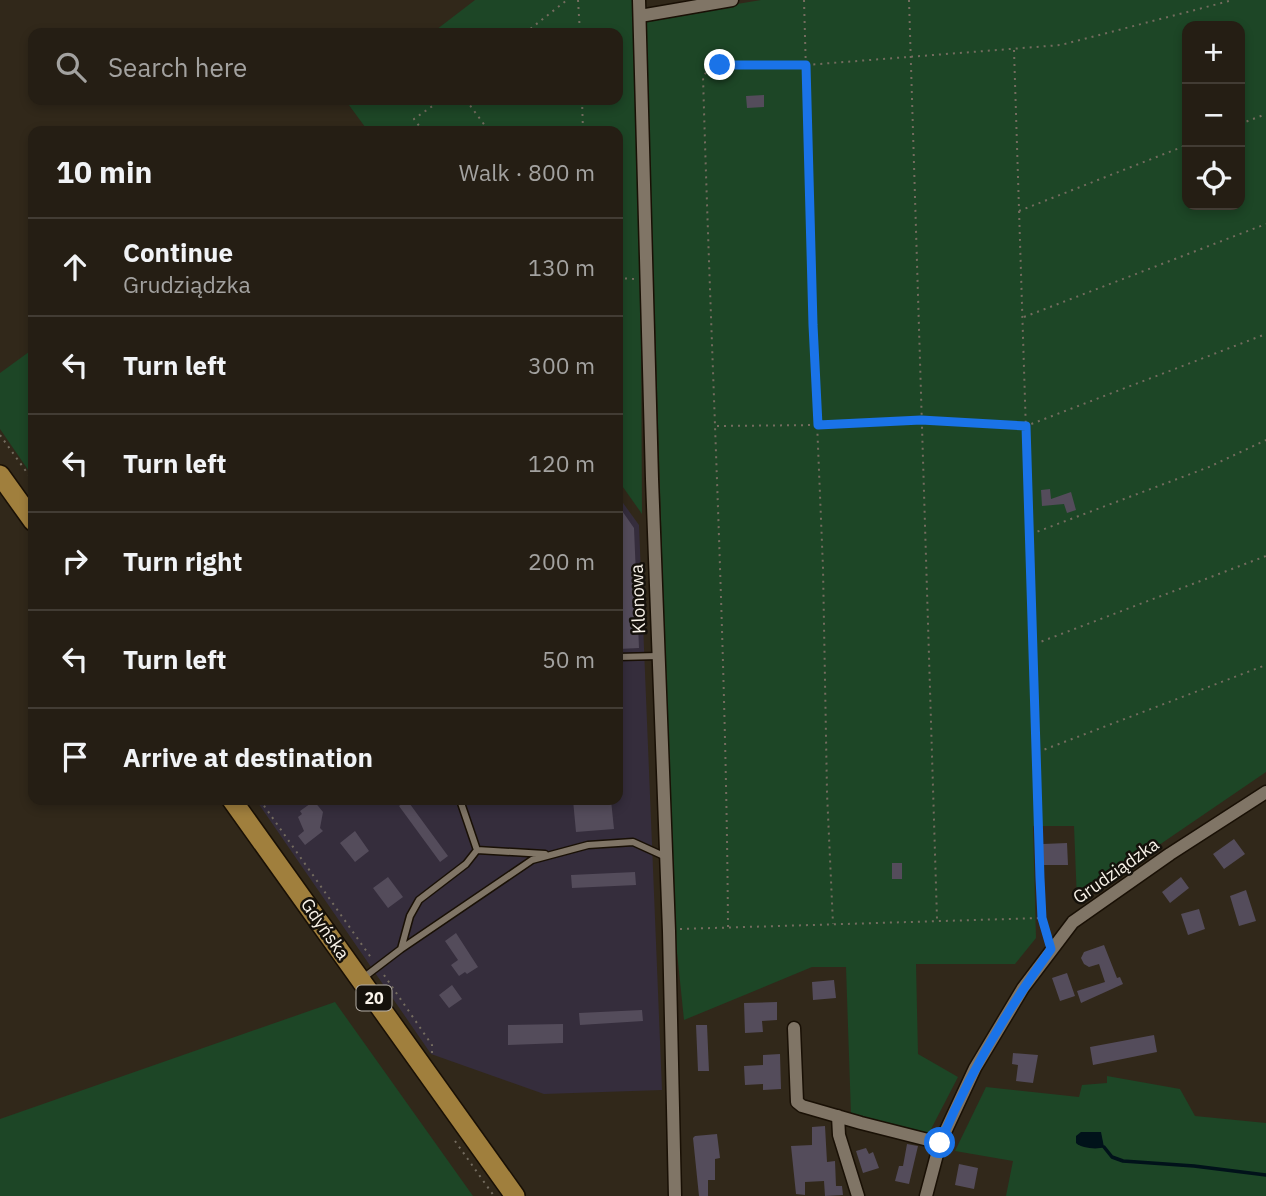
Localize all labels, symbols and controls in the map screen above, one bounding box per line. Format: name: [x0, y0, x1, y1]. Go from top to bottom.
map controls: [1182, 21, 1245, 210]
button: +: [1182, 21, 1245, 84]
search box: [28, 28, 623, 105]
icon: search: [52, 48, 90, 86]
route end: [704, 49, 735, 80]
text: Search here: [108, 50, 247, 84]
button: −: [1182, 84, 1245, 147]
button: locate: [1182, 147, 1245, 210]
text: 10 min: [56, 152, 152, 191]
text: Walk · 800 m: [459, 157, 595, 187]
text: Continue: [123, 235, 233, 269]
icon: ahead: [56, 248, 94, 286]
text: 130 m: [528, 252, 595, 282]
text: Grudziądzka: [123, 269, 251, 299]
icon: left: [56, 346, 94, 384]
text: Turn left: [123, 348, 226, 382]
text: 300 m: [528, 350, 595, 380]
icon: left: [56, 444, 94, 482]
text: Turn left: [123, 446, 226, 480]
text: 120 m: [528, 448, 595, 478]
icon: right: [56, 542, 94, 580]
text: Turn right: [123, 544, 242, 578]
text: 200 m: [528, 546, 595, 576]
street label: Klonowa: [625, 563, 650, 634]
icon: left: [56, 640, 94, 678]
text: Turn left: [123, 642, 226, 676]
text: 50 m: [542, 644, 595, 674]
icon: arrive: [56, 738, 94, 776]
text: Arrive at destination: [123, 740, 373, 774]
street label: Grudziądzka: [1068, 832, 1164, 909]
street label: Gdyńska: [296, 893, 355, 964]
road number: 20: [356, 986, 392, 1010]
route start: [924, 1127, 955, 1158]

